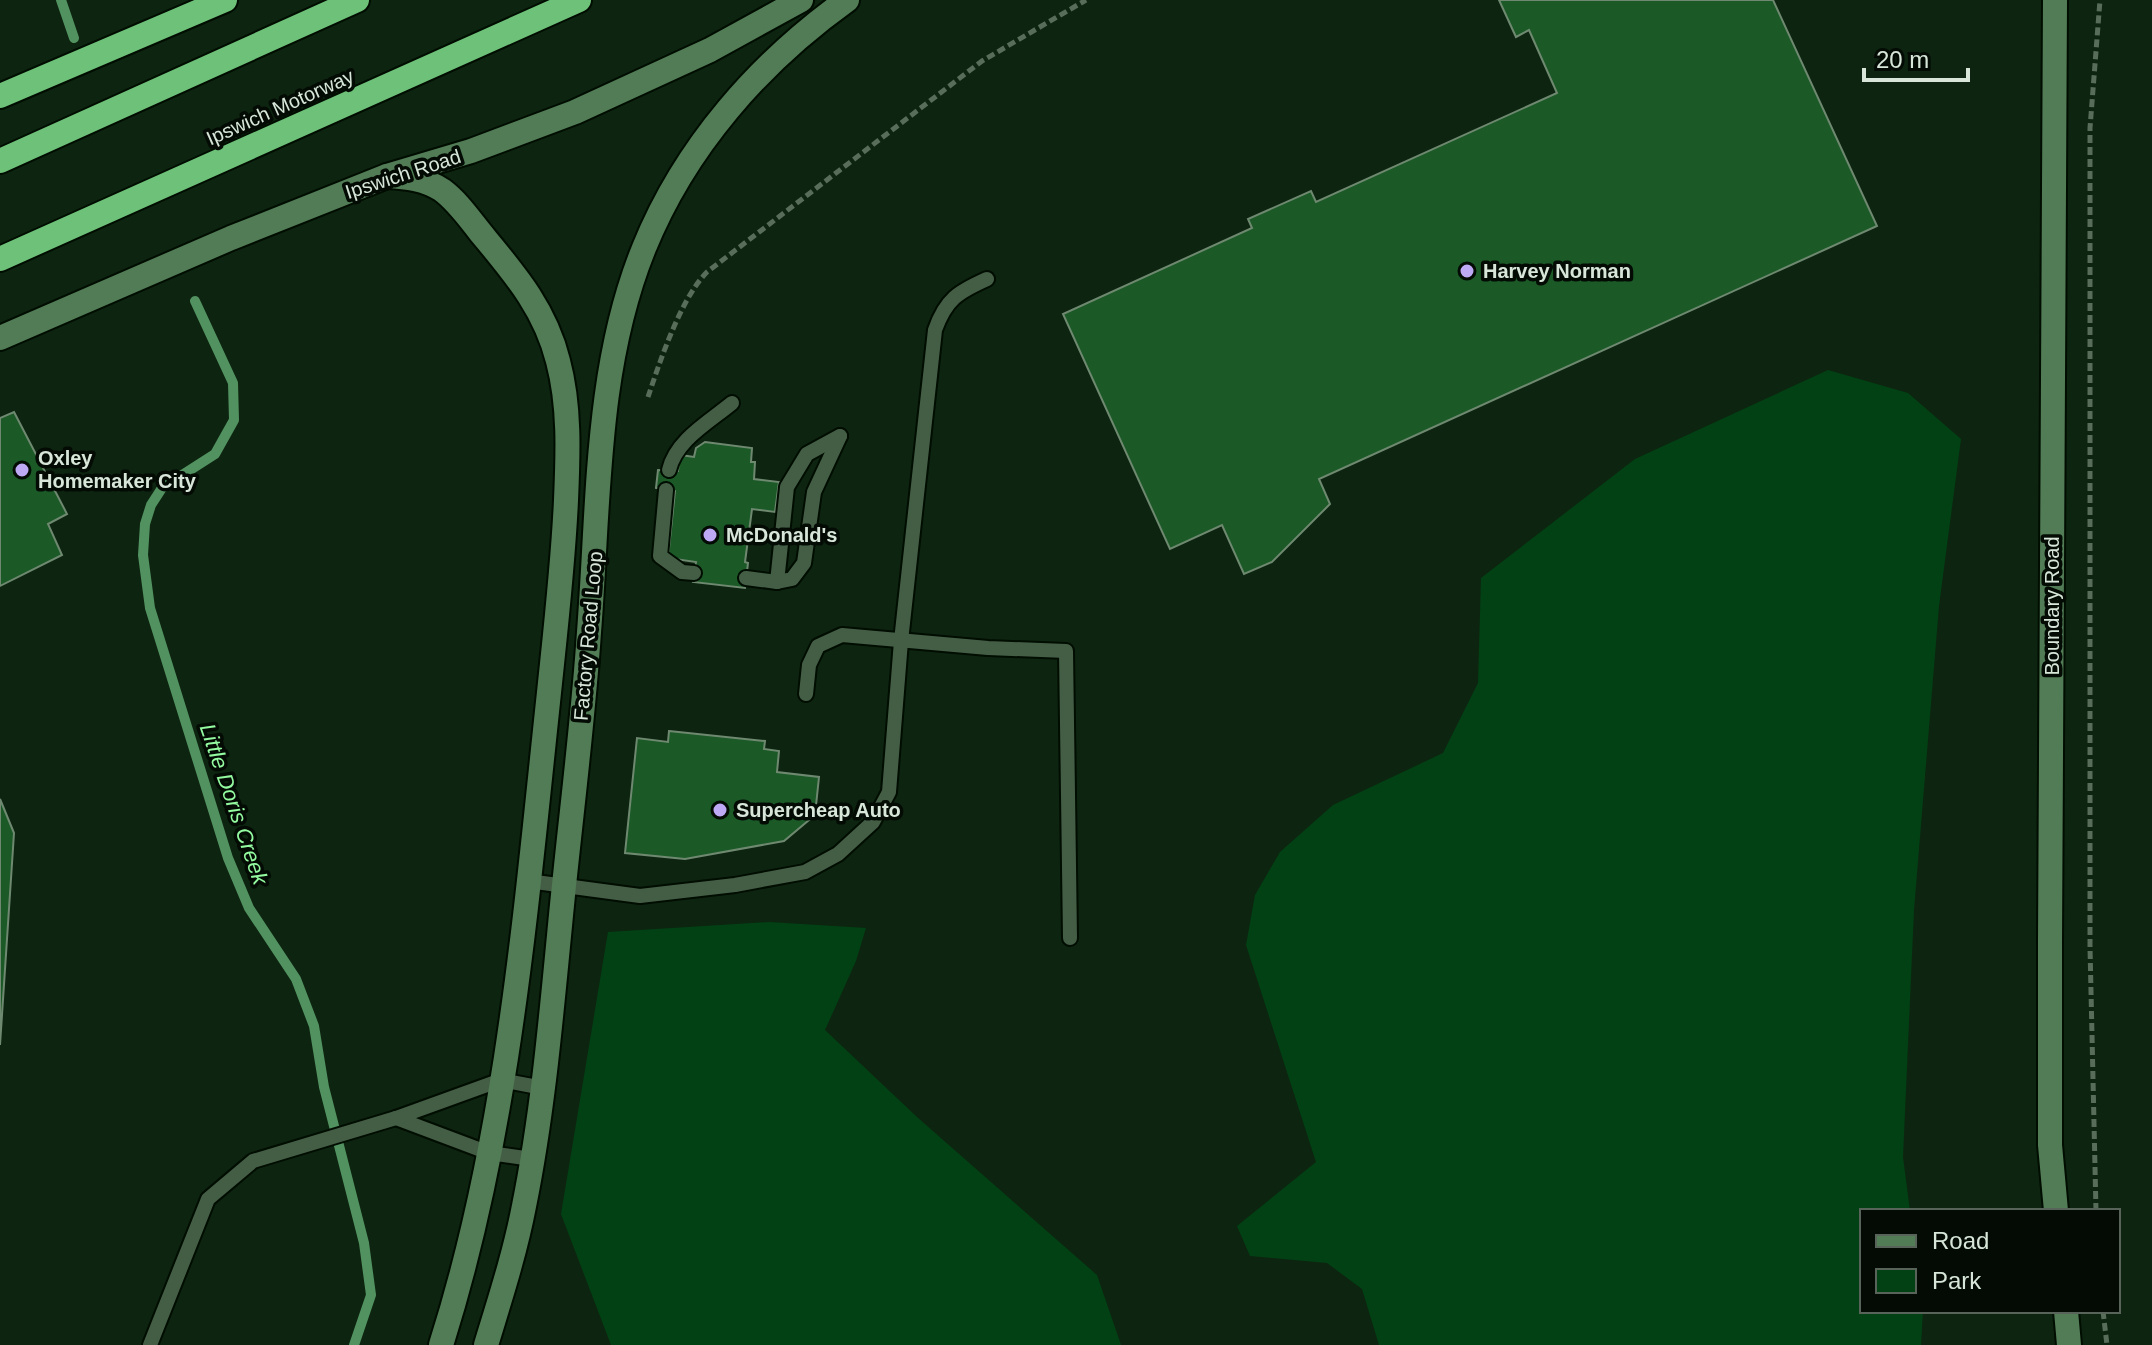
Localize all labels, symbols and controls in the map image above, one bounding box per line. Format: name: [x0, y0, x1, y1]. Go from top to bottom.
scale bar: [1864, 32, 1968, 82]
text: 20 m: [1876, 46, 1929, 73]
street label: Ipswich Motorway: [203, 65, 357, 149]
street label: Ipswich Road: [343, 145, 463, 203]
place label: Harvey Norman: [1483, 260, 1631, 282]
marker: Harvey Norman: [1458, 262, 1476, 280]
place label: Oxley Homemaker City: [38, 447, 197, 492]
marker: Oxley Homemaker City: [13, 461, 31, 479]
place label: McDonald's: [726, 524, 837, 546]
marker: McDonald's: [701, 526, 719, 544]
street label: Boundary Road: [2041, 537, 2063, 675]
street label: Factory Road Loop: [570, 550, 606, 722]
water label: Little Doris Creek: [195, 720, 274, 889]
place label: Supercheap Auto: [736, 799, 901, 821]
marker: Supercheap Auto: [711, 801, 729, 819]
legend: [1860, 1209, 2120, 1313]
text: Road: [1932, 1227, 1989, 1254]
text: Park: [1932, 1267, 1982, 1294]

